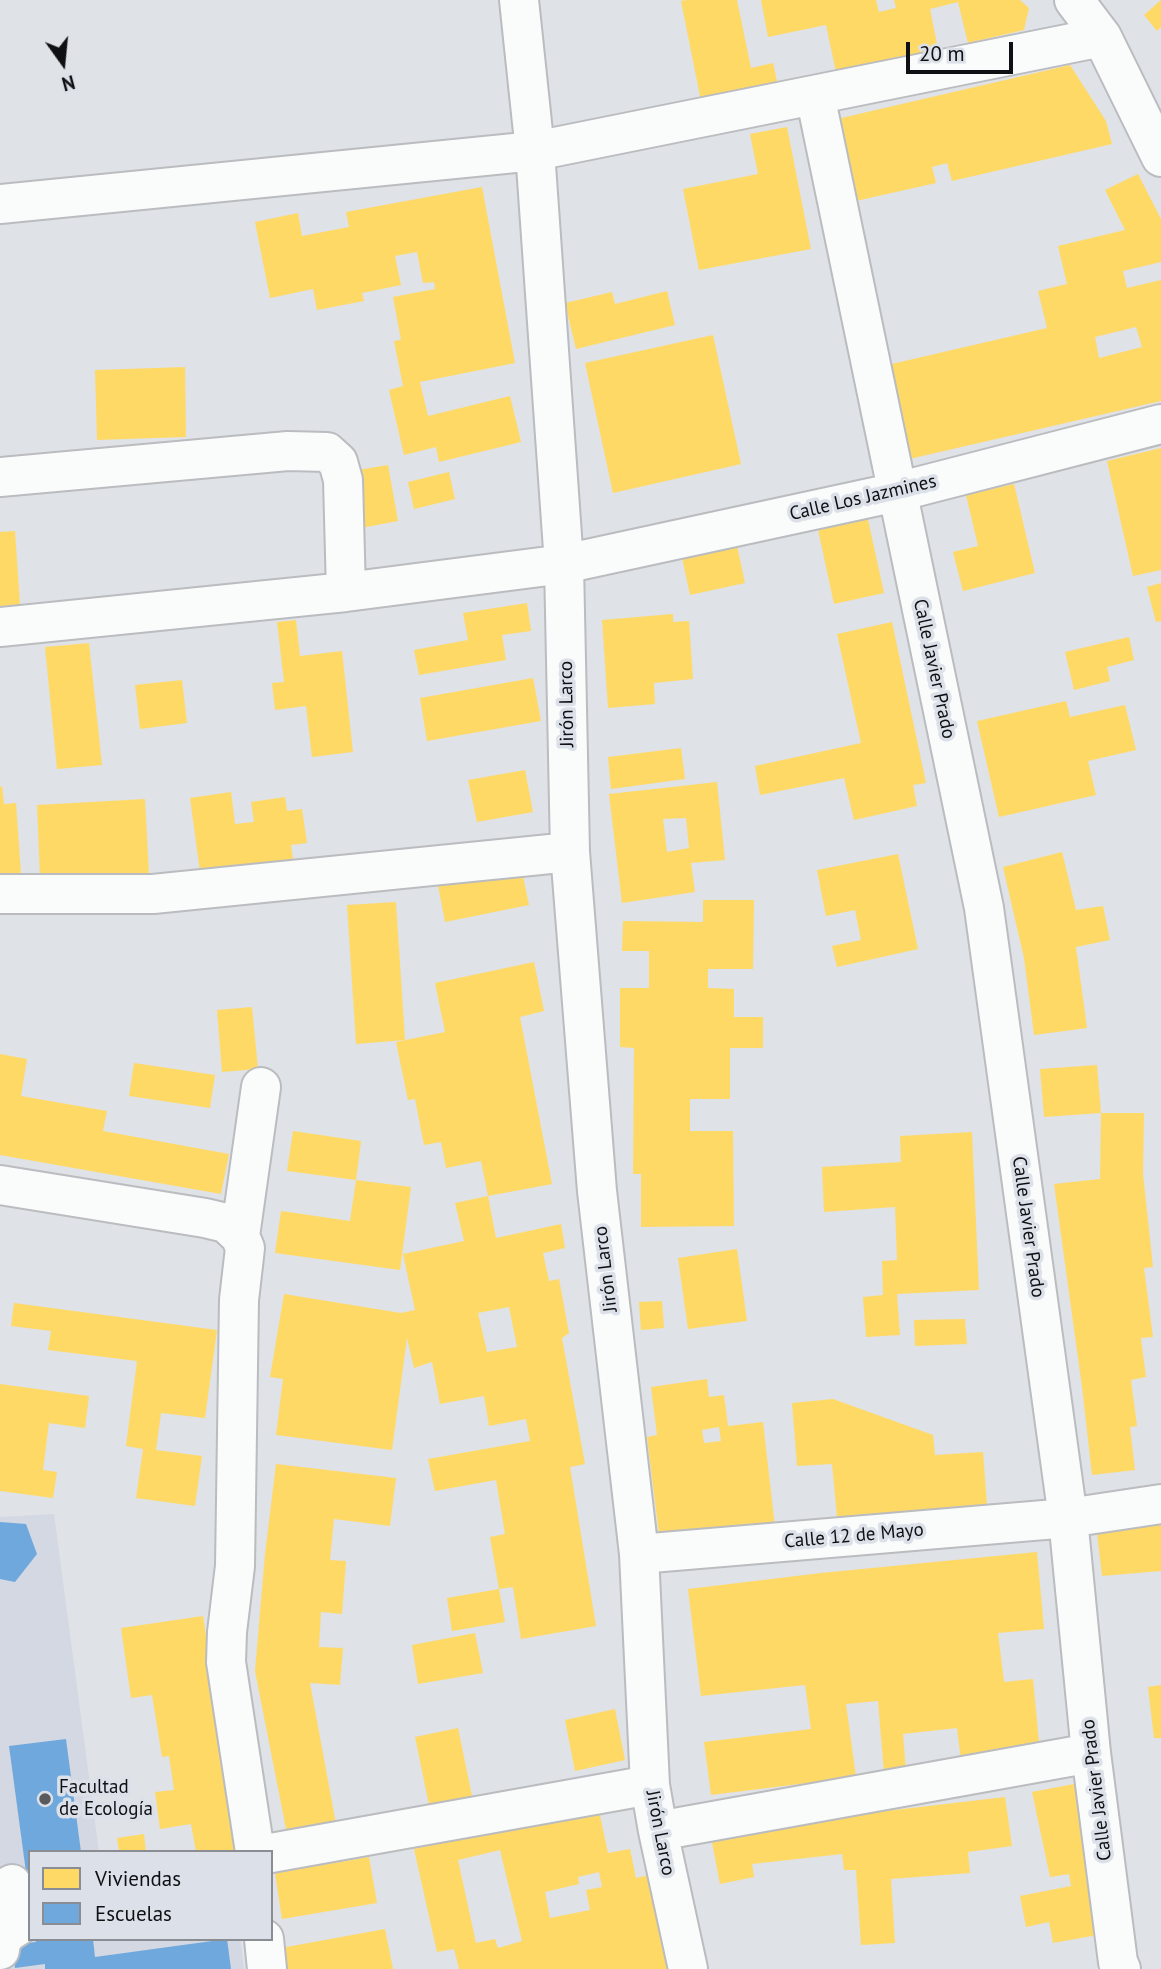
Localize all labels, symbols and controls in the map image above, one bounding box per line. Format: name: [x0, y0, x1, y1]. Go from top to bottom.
north arrow: [28, 28, 98, 98]
scale bar: [909, 28, 1016, 72]
text: 20 m: [919, 40, 965, 67]
text: N: [59, 70, 78, 96]
street label: Calle Los Jazmines: [787, 470, 939, 526]
street label: Calle Javier Prado: [908, 597, 960, 741]
street label: Jirón Larco: [555, 661, 579, 747]
street label: Calle Javier Prado: [1007, 1155, 1049, 1299]
street label: Jirón Larco: [589, 1225, 623, 1313]
street label: Calle 12 de Mayo: [783, 1519, 925, 1553]
street label: Calle Javier Prado: [1077, 1718, 1117, 1862]
place label: Facultad de Ecología: [59, 1777, 153, 1821]
street label: Jirón Larco: [641, 1788, 679, 1878]
marker: Facultad de Ecología: [37, 1791, 53, 1807]
legend: [28, 1850, 273, 1941]
text: Viviendas: [95, 1865, 181, 1892]
text: Escuelas: [95, 1900, 172, 1927]

